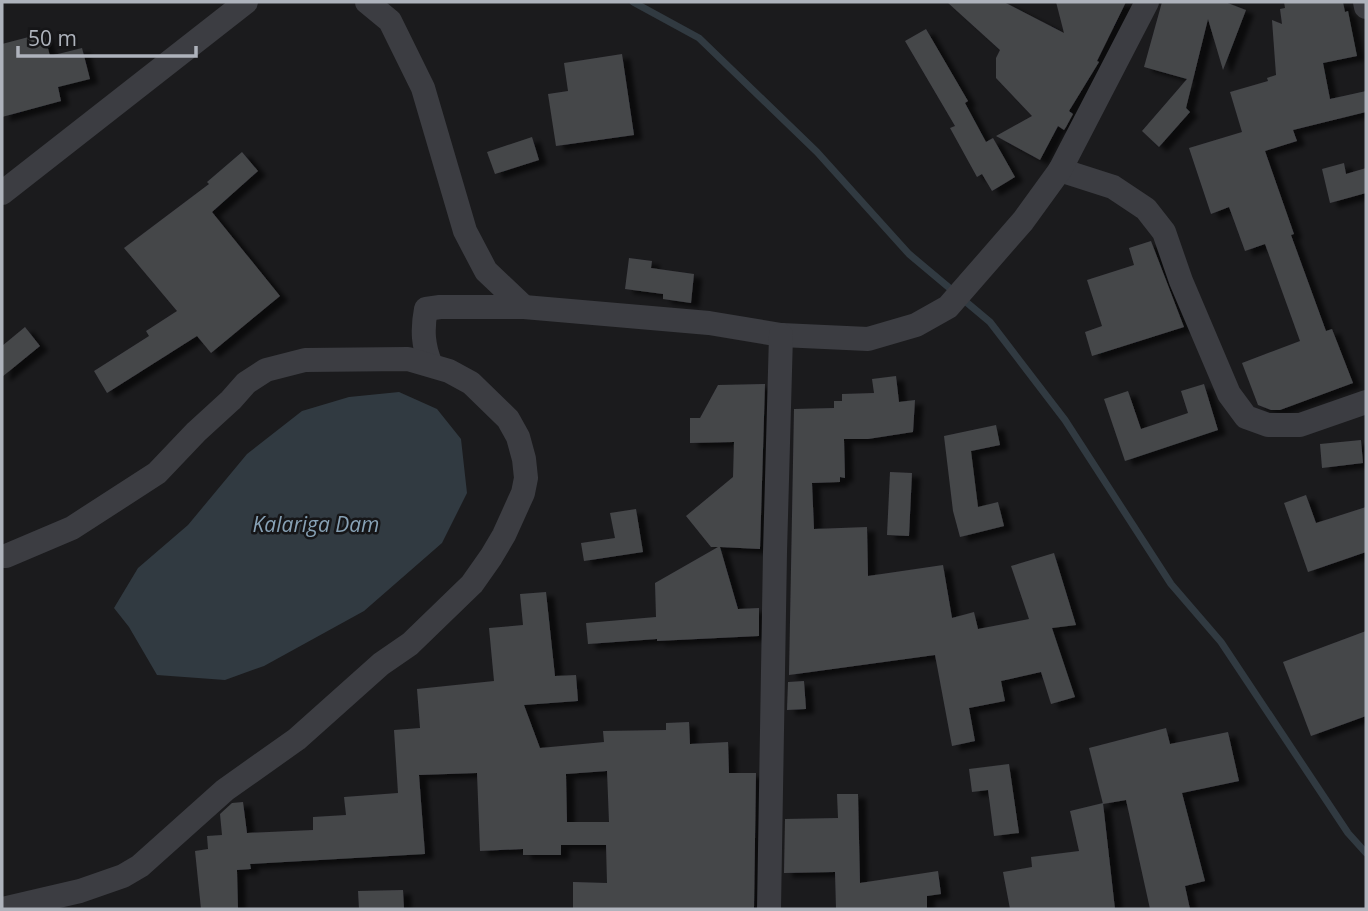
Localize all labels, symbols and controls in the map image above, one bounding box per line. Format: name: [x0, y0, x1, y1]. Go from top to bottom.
scale bar: [18, 14, 196, 58]
text: 50 m: [28, 24, 77, 52]
water label: Kalariga Dam: [253, 510, 379, 538]

